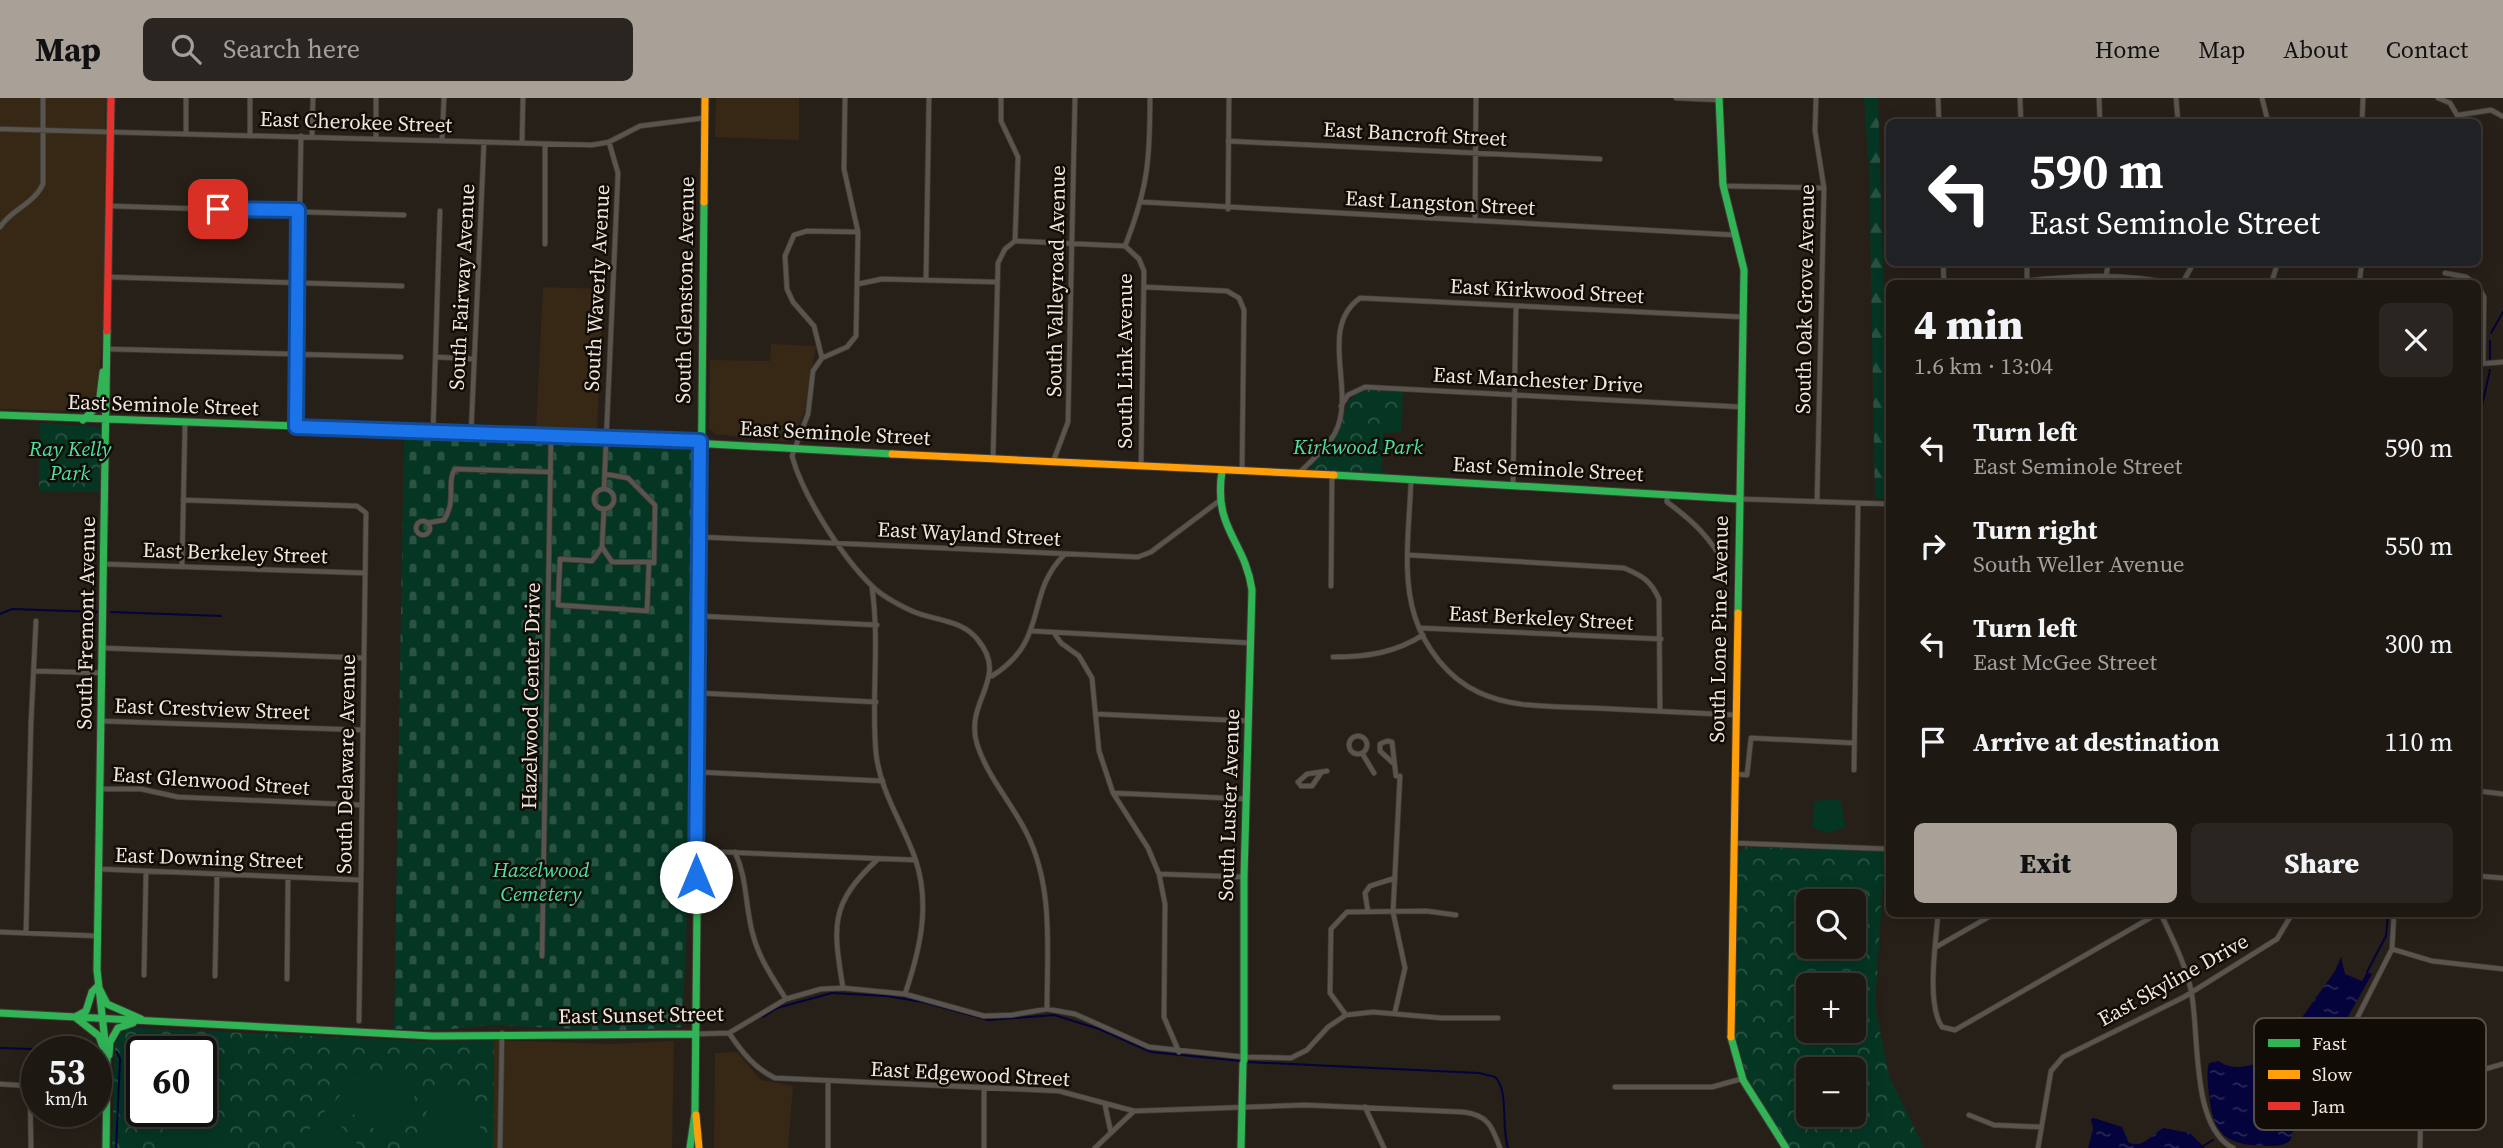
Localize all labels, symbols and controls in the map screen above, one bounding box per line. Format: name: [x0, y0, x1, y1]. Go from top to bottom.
search box: [143, 18, 633, 81]
text: Map: [35, 27, 101, 72]
icon: search: [167, 30, 205, 68]
text: Search here: [223, 31, 360, 67]
text: Home: [2095, 33, 2160, 66]
text: Map: [2198, 33, 2245, 66]
text: About: [2283, 33, 2348, 66]
text: Contact: [2386, 33, 2468, 66]
street label: East Cherokee Street: [259, 104, 453, 139]
street label: East Bancroft Street: [1322, 114, 1508, 153]
text: 590 m: [2029, 137, 2164, 204]
icon: left: [1914, 147, 2005, 238]
street label: South Valleyroad Avenue: [1039, 165, 1072, 397]
street label: South Glenstone Avenue: [668, 176, 701, 404]
pin: [188, 179, 248, 239]
street label: South Fairway Avenue: [442, 183, 481, 391]
street label: East Langston Street: [1344, 183, 1536, 222]
street label: South Waverly Avenue: [577, 184, 616, 392]
street label: South Oak Grove Avenue: [1788, 184, 1821, 414]
icon: arrive: [199, 190, 237, 228]
text: East Seminole Street: [2029, 201, 2320, 245]
street label: East Kirkwood Street: [1449, 271, 1645, 310]
street label: South Link Avenue: [1110, 273, 1139, 449]
text: 4 min: [1914, 295, 2024, 353]
button: close: [2379, 303, 2453, 377]
text: 1.6 km · 13:04: [1914, 350, 2053, 382]
street label: East Manchester Drive: [1432, 360, 1644, 399]
street label: East Seminole Street: [67, 387, 259, 422]
street label: East Seminole Street: [739, 413, 931, 452]
text: Turn left: [1973, 414, 2077, 450]
icon: left: [1914, 429, 1952, 467]
text: 590 m: [2385, 430, 2453, 466]
park label: Kirkwood Park: [1292, 432, 1423, 461]
park label: Ray Kelly Park: [28, 434, 112, 487]
street label: East Seminole Street: [1452, 449, 1644, 488]
text: East Seminole Street: [1973, 450, 2182, 482]
text: Turn right: [1973, 512, 2097, 548]
street label: East Wayland Street: [877, 514, 1062, 553]
street label: South Lone Pine Avenue: [1702, 515, 1735, 743]
street label: South Fremont Avenue: [69, 516, 102, 730]
icon: right: [1914, 527, 1952, 565]
text: 550 m: [2385, 528, 2453, 564]
street label: East Berkeley Street: [142, 535, 328, 570]
text: South Weller Avenue: [1973, 548, 2185, 580]
street label: Hazelwood Center Drive: [514, 582, 547, 810]
street label: East Berkeley Street: [1448, 598, 1634, 637]
text: Turn left: [1973, 610, 2077, 646]
icon: left: [1914, 625, 1952, 663]
text: 300 m: [2385, 626, 2453, 662]
text: East McGee Street: [1973, 646, 2157, 678]
street label: South Delaware Avenue: [329, 654, 362, 874]
street label: East Crestview Street: [114, 691, 310, 726]
street label: South Luster Avenue: [1211, 708, 1246, 902]
icon: arrive: [1914, 723, 1952, 761]
text: Arrive at destination: [1973, 724, 2220, 760]
text: 110 m: [2385, 724, 2453, 760]
street label: East Glenwood Street: [112, 759, 311, 802]
button: Exit: [1914, 823, 2177, 903]
button: Share: [2191, 823, 2453, 903]
street label: East Downing Street: [114, 840, 304, 875]
position arrow: [659, 840, 733, 914]
park label: Hazelwood Cemetery: [492, 855, 589, 908]
map controls: [1796, 889, 1866, 1127]
button: search: [1796, 889, 1866, 959]
street label: East Skyline Drive: [2092, 926, 2253, 1033]
button: +: [1796, 973, 1866, 1043]
street label: East Sunset Street: [558, 999, 724, 1030]
legend: [2254, 1018, 2486, 1130]
text: Fast: [2312, 1030, 2347, 1056]
speed limit sign: 60: [126, 1036, 217, 1127]
text: 53: [48, 1048, 85, 1096]
street label: East Edgewood Street: [870, 1054, 1071, 1093]
button: −: [1796, 1057, 1866, 1127]
text: Slow: [2312, 1061, 2353, 1087]
text: km/h: [45, 1086, 88, 1111]
text: Jam: [2311, 1093, 2345, 1119]

